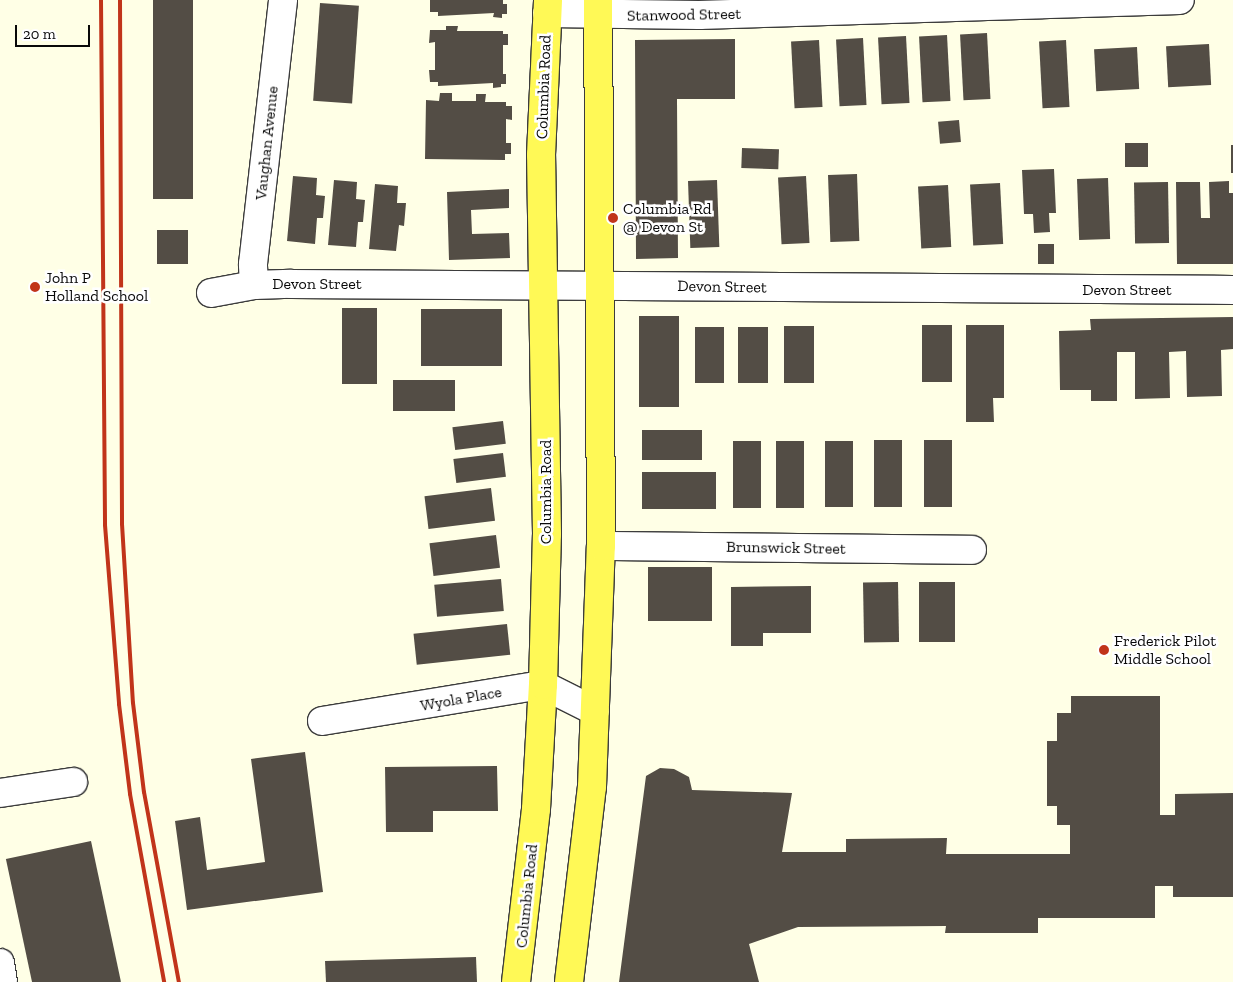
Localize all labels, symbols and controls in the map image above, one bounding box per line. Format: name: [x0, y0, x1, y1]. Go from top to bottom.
street label: Stanwood Street: [627, 4, 741, 26]
scale bar: [18, 15, 92, 47]
text: 20 m: [23, 25, 56, 43]
street label: Columbia Road: [533, 35, 555, 139]
street label: Vaughan Avenue: [251, 85, 283, 201]
place label: Columbia Rd @ Devon St: [623, 199, 711, 237]
marker: Columbia Rd @ Devon St: [607, 212, 619, 224]
place label: John P Holland School: [45, 268, 148, 306]
street label: Devon Street: [272, 274, 362, 294]
street label: Devon Street: [677, 277, 767, 297]
street label: Devon Street: [1082, 280, 1172, 300]
marker: John P Holland School: [29, 281, 41, 293]
street label: Columbia Road: [536, 440, 556, 544]
street label: Brunswick Street: [726, 537, 846, 559]
place label: Frederick Pilot Middle School: [1114, 631, 1216, 669]
marker: Frederick Pilot Middle School: [1098, 644, 1110, 656]
street label: Wyola Place: [419, 682, 503, 716]
street label: Columbia Road: [512, 843, 542, 949]

